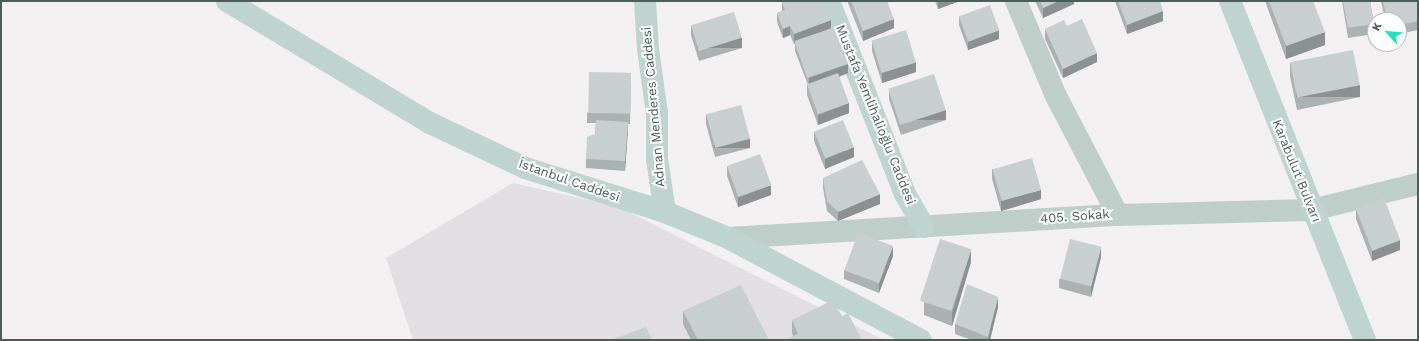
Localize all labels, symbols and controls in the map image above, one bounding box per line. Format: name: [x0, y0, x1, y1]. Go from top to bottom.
north arrow: [1367, 12, 1407, 52]
text: K: [1369, 20, 1384, 33]
street label: Mustafa Yemlihalioğlu Caddesi: [832, 22, 918, 208]
street label: Adnan Menderes Caddesi: [639, 26, 669, 188]
street label: Karabulut Bulvarı: [1268, 117, 1324, 225]
street label: İstanbul Caddesi: [516, 156, 622, 206]
street label: 405. Sokak: [1040, 207, 1110, 227]

